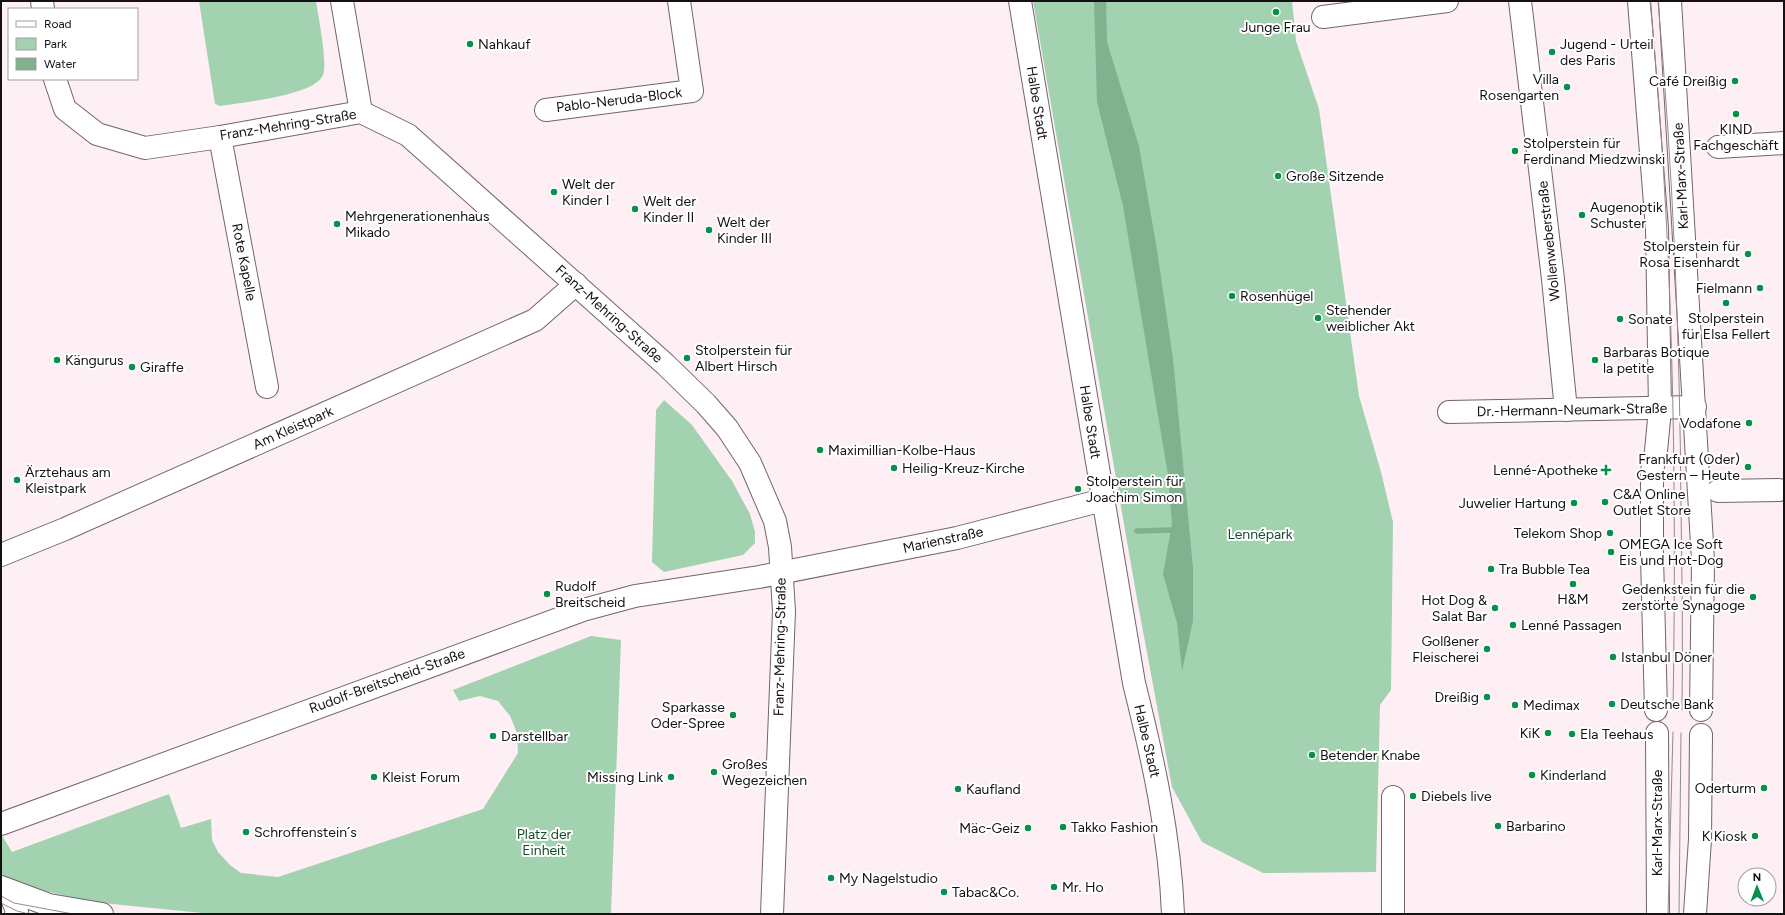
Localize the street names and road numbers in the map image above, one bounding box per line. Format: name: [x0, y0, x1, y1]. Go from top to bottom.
street label: Halbe Stadt: [1023, 65, 1051, 141]
street label: Pablo-Neruda-Block: [555, 84, 683, 116]
street label: Franz-Mehring-Straße: [218, 106, 358, 144]
street label: Karl-Marx-Straße: [1670, 122, 1692, 230]
street label: Wollenweberstraße: [1534, 180, 1564, 302]
street label: Rote Kapelle: [228, 222, 260, 303]
street label: Franz-Mehring-Straße: [552, 261, 666, 367]
street label: Halbe Stadt: [1076, 384, 1104, 460]
street label: Dr.-Hermann-Neumark-Straße: [1477, 400, 1668, 420]
street label: Am Kleistpark: [250, 403, 336, 453]
street label: Marienstraße: [901, 523, 985, 557]
street label: Franz-Mehring-Straße: [770, 577, 790, 716]
street label: Rudolf-Breitscheid-Straße: [307, 645, 468, 717]
street label: Halbe Stadt: [1130, 703, 1164, 779]
street label: Karl-Marx-Straße: [1649, 769, 1666, 876]

